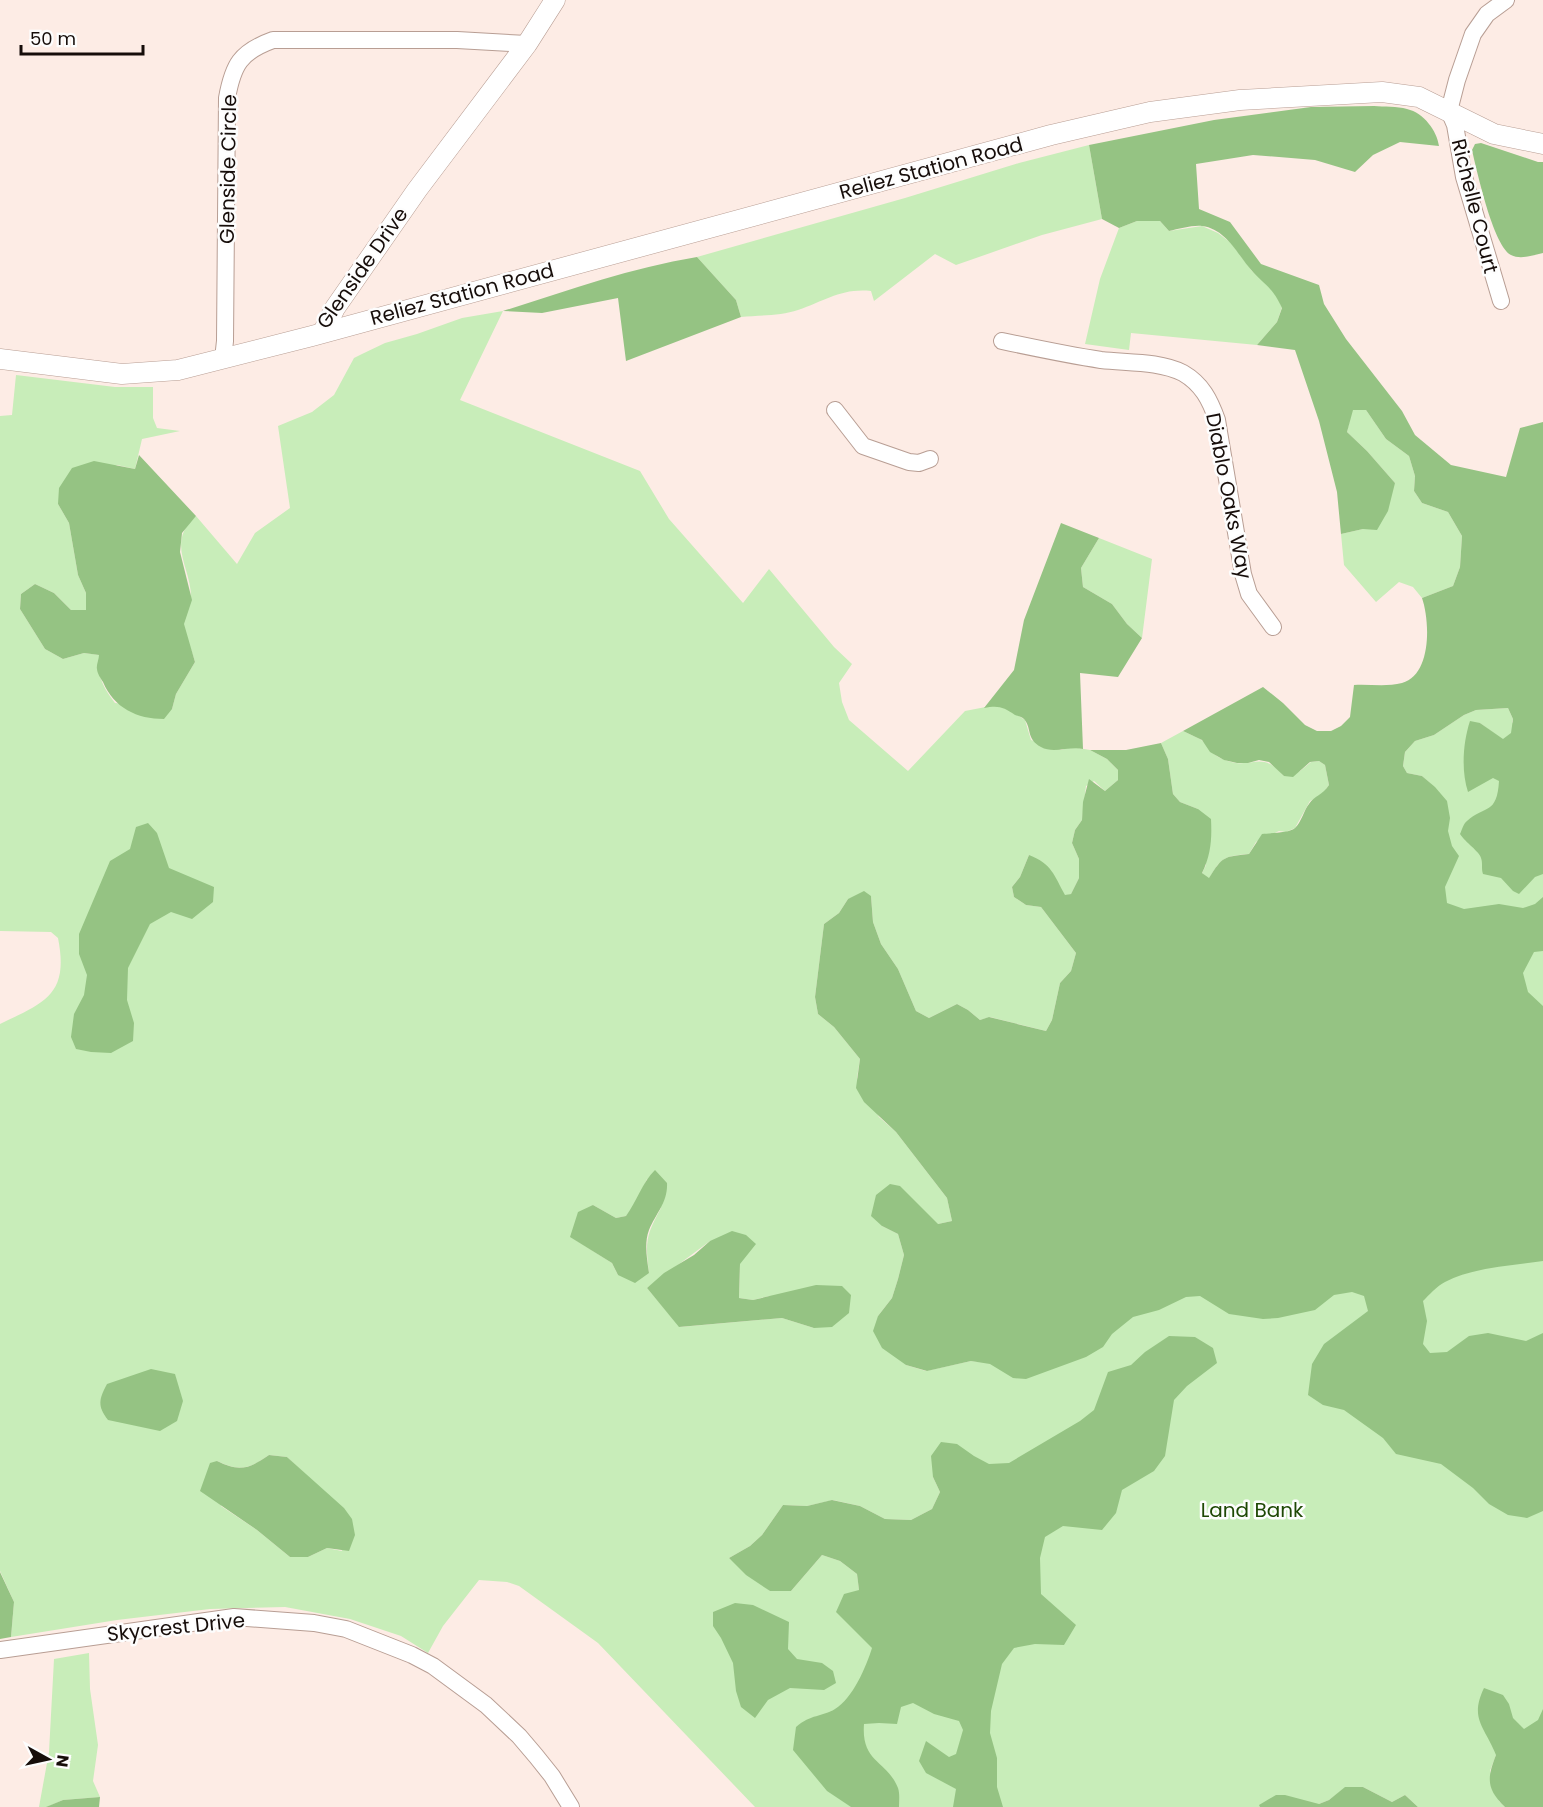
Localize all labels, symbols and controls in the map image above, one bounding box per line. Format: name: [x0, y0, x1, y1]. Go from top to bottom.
scale bar: [21, 18, 142, 56]
text: 50 m: [30, 26, 76, 51]
street label: Glenside Circle: [213, 94, 243, 244]
street label: Reliez Station Road: [836, 130, 1026, 206]
street label: Richelle Court: [1445, 136, 1505, 276]
street label: Glenside Drive: [310, 202, 414, 334]
street label: Reliez Station Road: [367, 256, 557, 332]
street label: Diablo Oaks Way: [1199, 410, 1259, 582]
park label: Land Bank: [1201, 1496, 1304, 1524]
street label: Skycrest Drive: [106, 1606, 246, 1648]
north arrow: [18, 1729, 78, 1789]
text: N: [50, 1753, 75, 1769]

